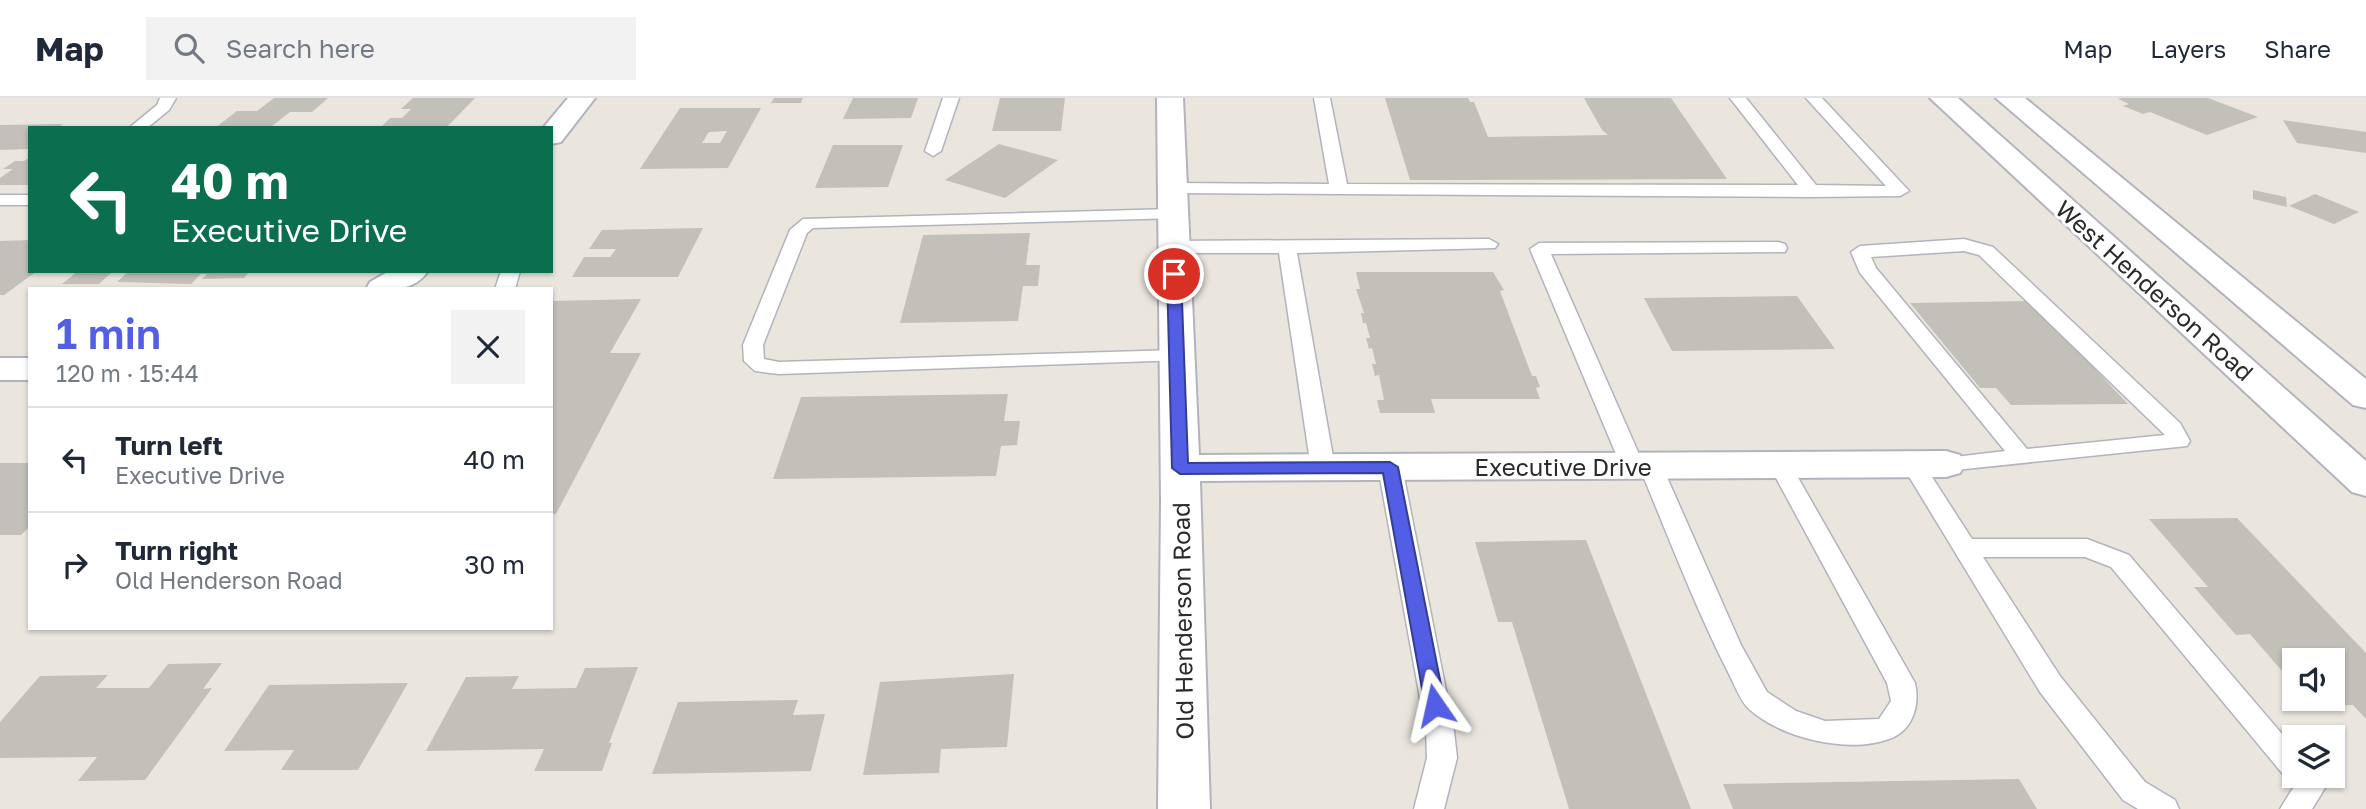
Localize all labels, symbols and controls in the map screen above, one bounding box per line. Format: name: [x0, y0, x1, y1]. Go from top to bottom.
search box: [146, 17, 636, 80]
text: Map: [35, 29, 104, 68]
icon: search: [170, 29, 208, 67]
text: Search here: [226, 33, 375, 64]
text: Map: [2063, 34, 2112, 63]
text: Layers: [2150, 34, 2226, 63]
text: Share: [2264, 34, 2331, 63]
text: 40 m: [171, 151, 289, 210]
icon: left: [56, 154, 147, 245]
street label: West Henderson Road: [2050, 194, 2260, 386]
text: Executive Drive: [171, 211, 407, 249]
pin: [1144, 244, 1204, 304]
icon: arrive: [1155, 255, 1193, 293]
text: 1 min: [56, 308, 161, 358]
button: close: [451, 310, 525, 384]
text: 120 m · 15:44: [56, 359, 199, 387]
text: Turn left: [115, 430, 223, 461]
icon: left: [56, 441, 94, 479]
text: 40 m: [464, 444, 525, 475]
street label: Executive Drive: [1474, 452, 1652, 481]
text: Executive Drive: [115, 461, 285, 489]
street label: Old Henderson Road: [1165, 502, 1199, 740]
text: Turn right: [115, 535, 238, 566]
icon: right: [56, 546, 94, 584]
text: 30 m: [464, 549, 525, 580]
text: Old Henderson Road: [115, 566, 343, 594]
map controls: [2282, 648, 2345, 788]
button: sound: [2282, 648, 2345, 711]
position arrow: [1398, 668, 1472, 742]
button: layers: [2282, 725, 2345, 788]

